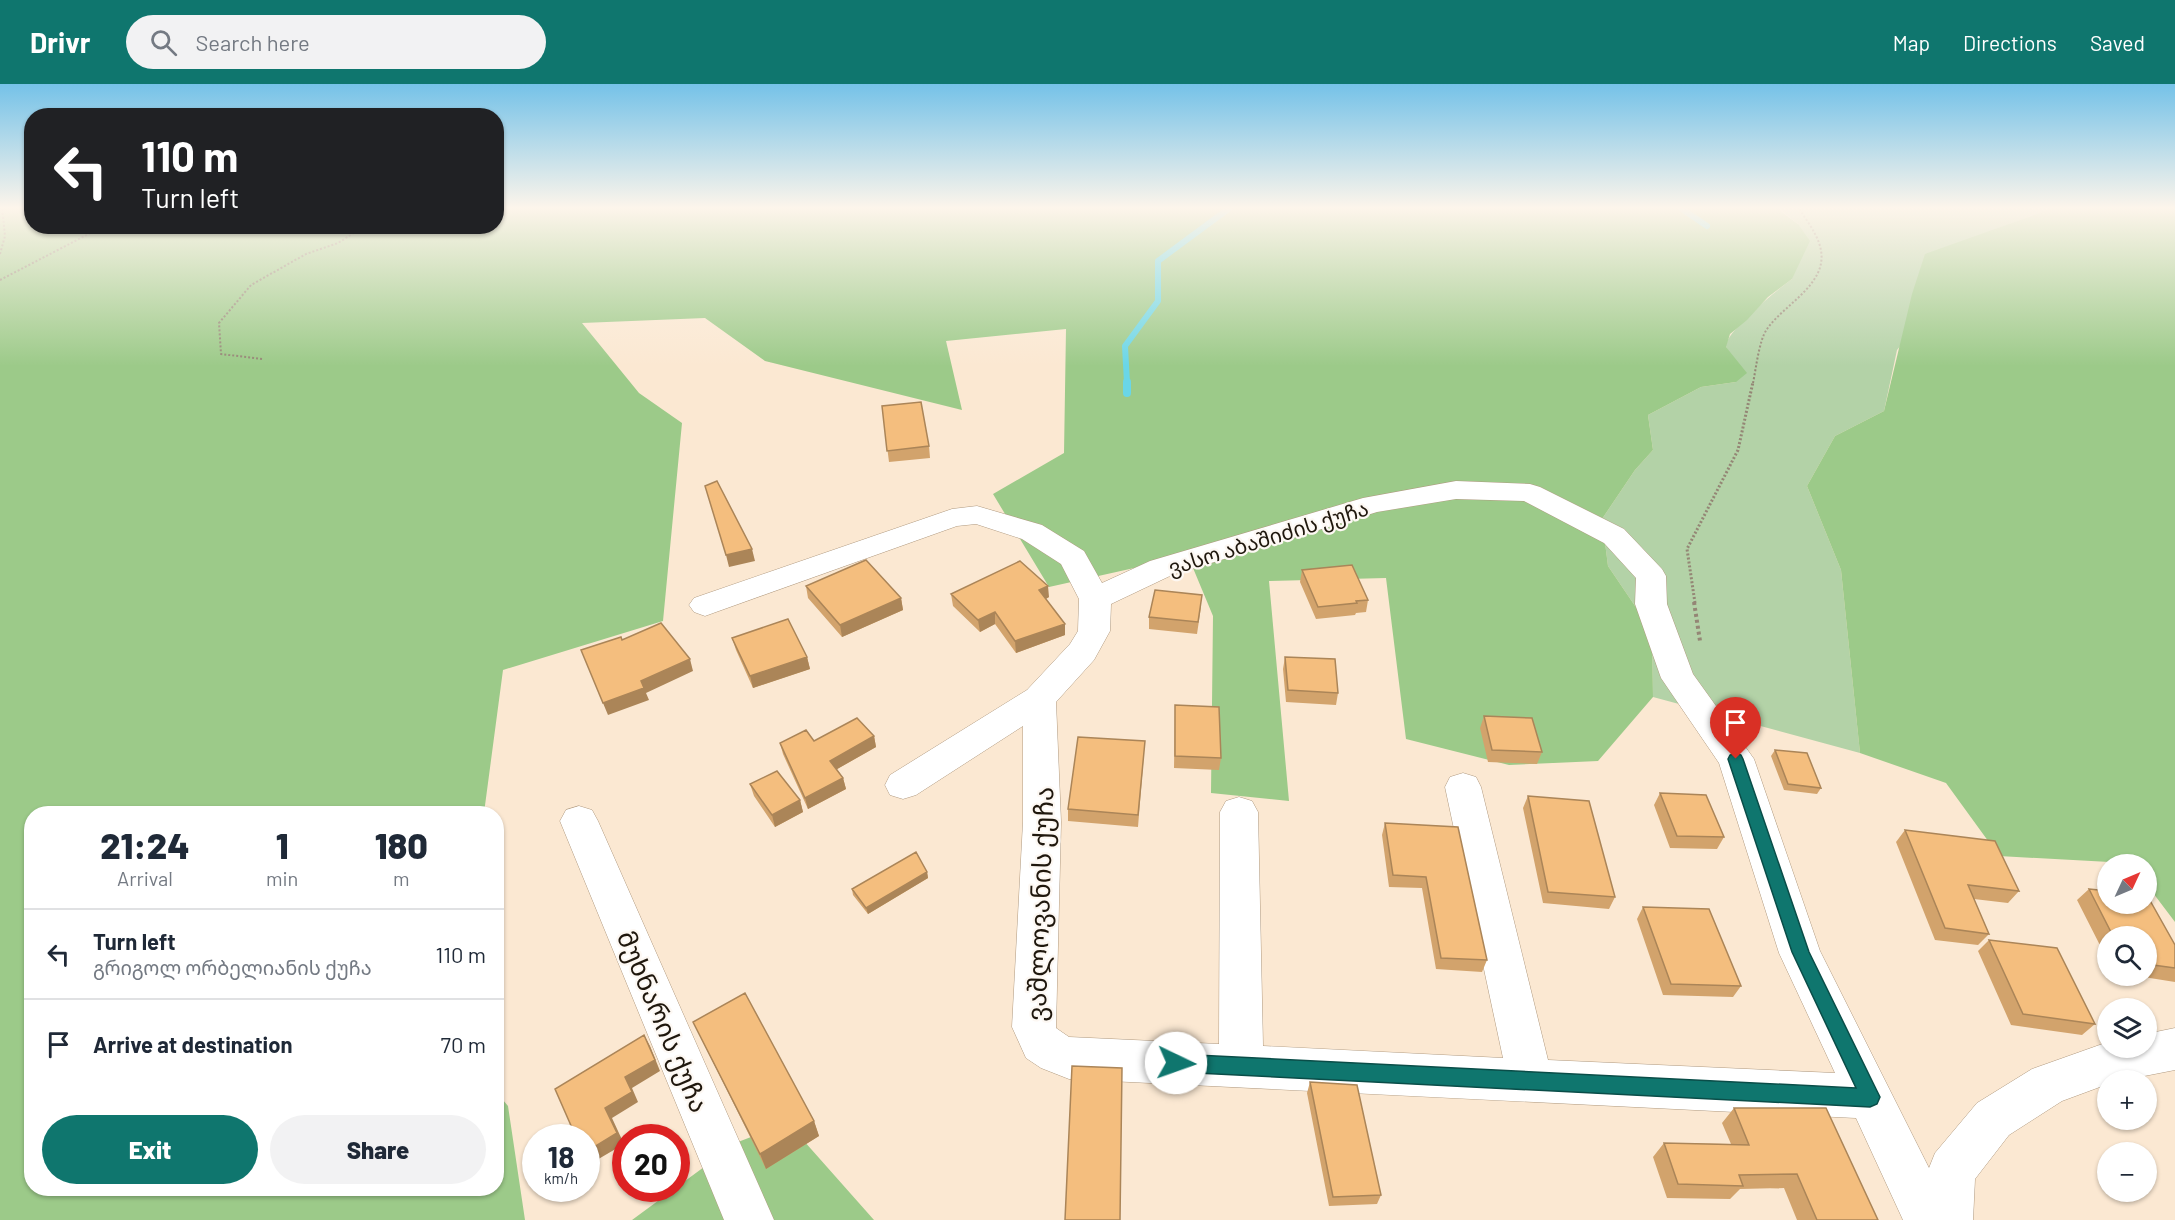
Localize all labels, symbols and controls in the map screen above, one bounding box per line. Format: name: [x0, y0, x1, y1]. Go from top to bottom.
search box: [126, 15, 546, 69]
text: Drivr: [30, 25, 90, 59]
icon: search: [147, 26, 180, 59]
text: Search here: [195, 29, 310, 55]
text: Map: [1893, 30, 1930, 55]
text: Directions: [1963, 30, 2057, 55]
text: Saved: [2090, 30, 2145, 55]
text: 110 m: [141, 130, 238, 180]
icon: left: [42, 132, 120, 210]
text: Turn left: [141, 181, 239, 213]
street label: ვასო აბაშიძის ქუჩა: [1165, 495, 1372, 580]
pin: [1710, 697, 1761, 759]
icon: arrive: [1719, 706, 1752, 739]
street label: ვაშლოვანის ქუჩა: [1019, 786, 1061, 1022]
text: 21:24: [100, 823, 190, 866]
text: 1: [276, 823, 289, 866]
text: 180: [375, 823, 428, 866]
north arrow: [2097, 854, 2157, 914]
map controls: [2097, 854, 2157, 1202]
text: Arrival: [117, 866, 173, 890]
text: min: [266, 866, 298, 890]
text: m: [393, 866, 409, 890]
street label: მუხნარის ქუჩა: [611, 925, 716, 1117]
button: search: [2097, 926, 2157, 986]
text: Turn left: [93, 928, 176, 954]
icon: left: [42, 938, 75, 971]
text: 110 m: [436, 941, 486, 967]
text: გრიგოლ ორბელიანის ქუჩა: [93, 955, 372, 979]
button: layers: [2097, 998, 2157, 1058]
icon: arrive: [42, 1028, 75, 1061]
text: Arrive at destination: [93, 1031, 292, 1057]
text: 70 m: [441, 1031, 486, 1057]
position arrow: [1144, 1031, 1208, 1095]
button: +: [2097, 1070, 2157, 1130]
button: Exit: [42, 1115, 258, 1184]
button: Share: [270, 1115, 486, 1184]
speed limit sign: 20: [612, 1124, 690, 1202]
text: 18: [548, 1138, 574, 1174]
button: −: [2097, 1142, 2157, 1202]
text: km/h: [544, 1169, 578, 1187]

